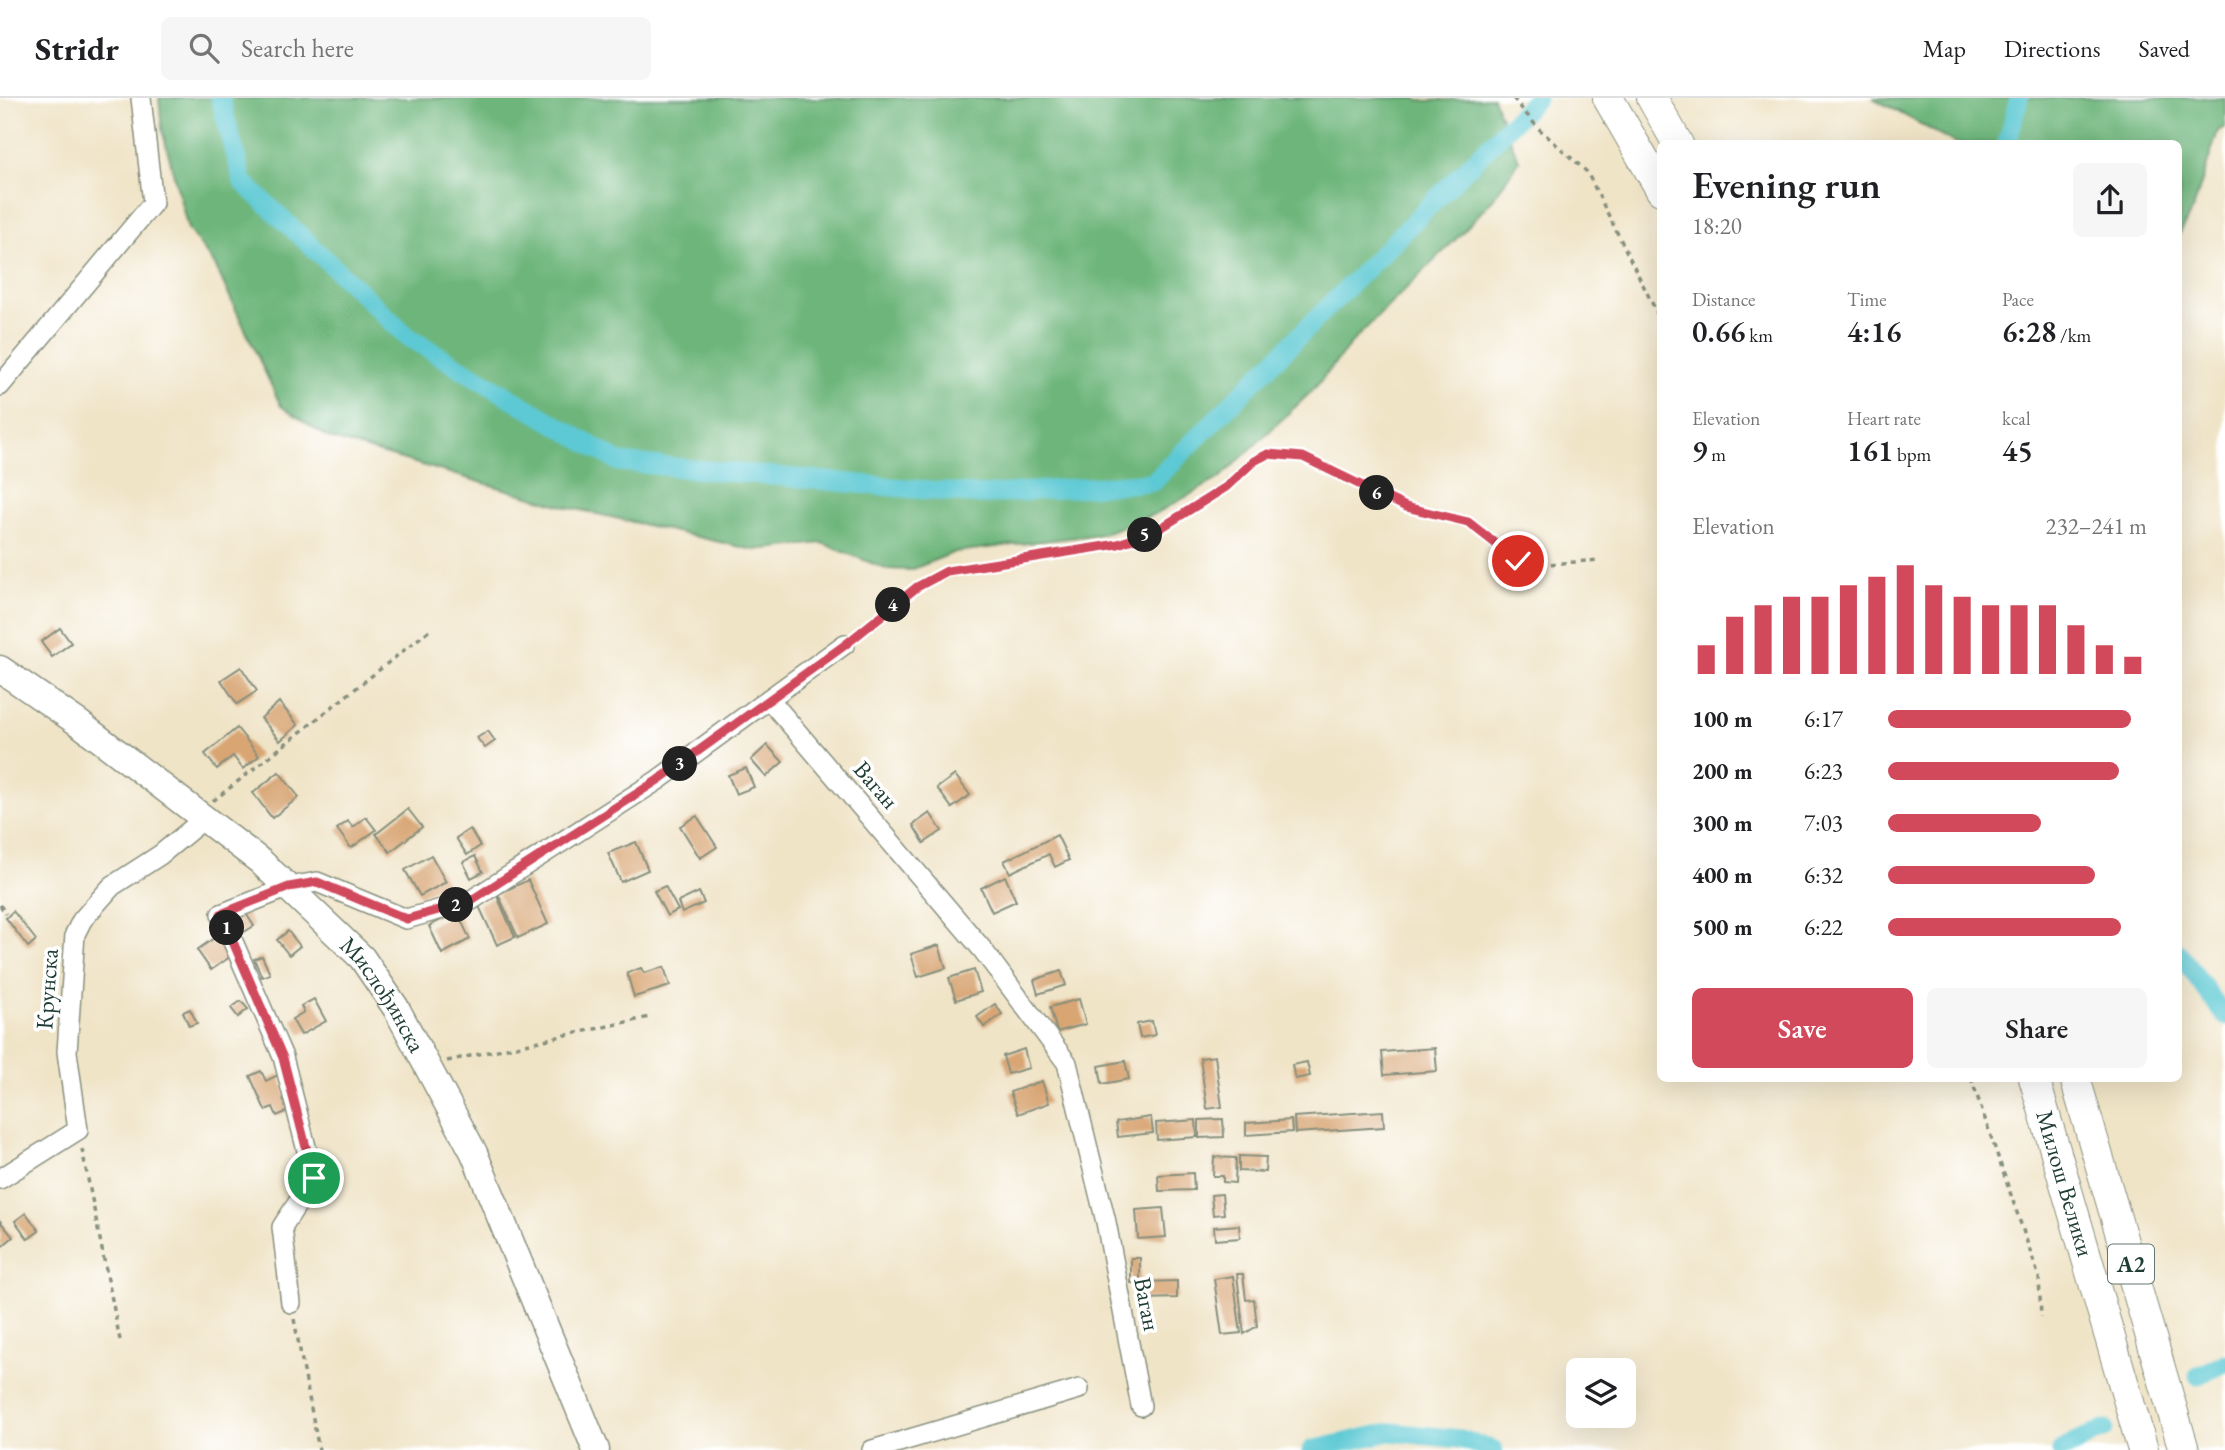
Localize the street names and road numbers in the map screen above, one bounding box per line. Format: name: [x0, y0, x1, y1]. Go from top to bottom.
street label: Ваган: [847, 754, 906, 815]
street label: Мислођинска: [334, 929, 433, 1058]
street label: Крунска: [28, 947, 65, 1030]
street label: Милош Велики: [2029, 1107, 2102, 1261]
road number: A2: [2108, 1245, 2154, 1284]
street label: Ваган: [1127, 1274, 1168, 1333]

